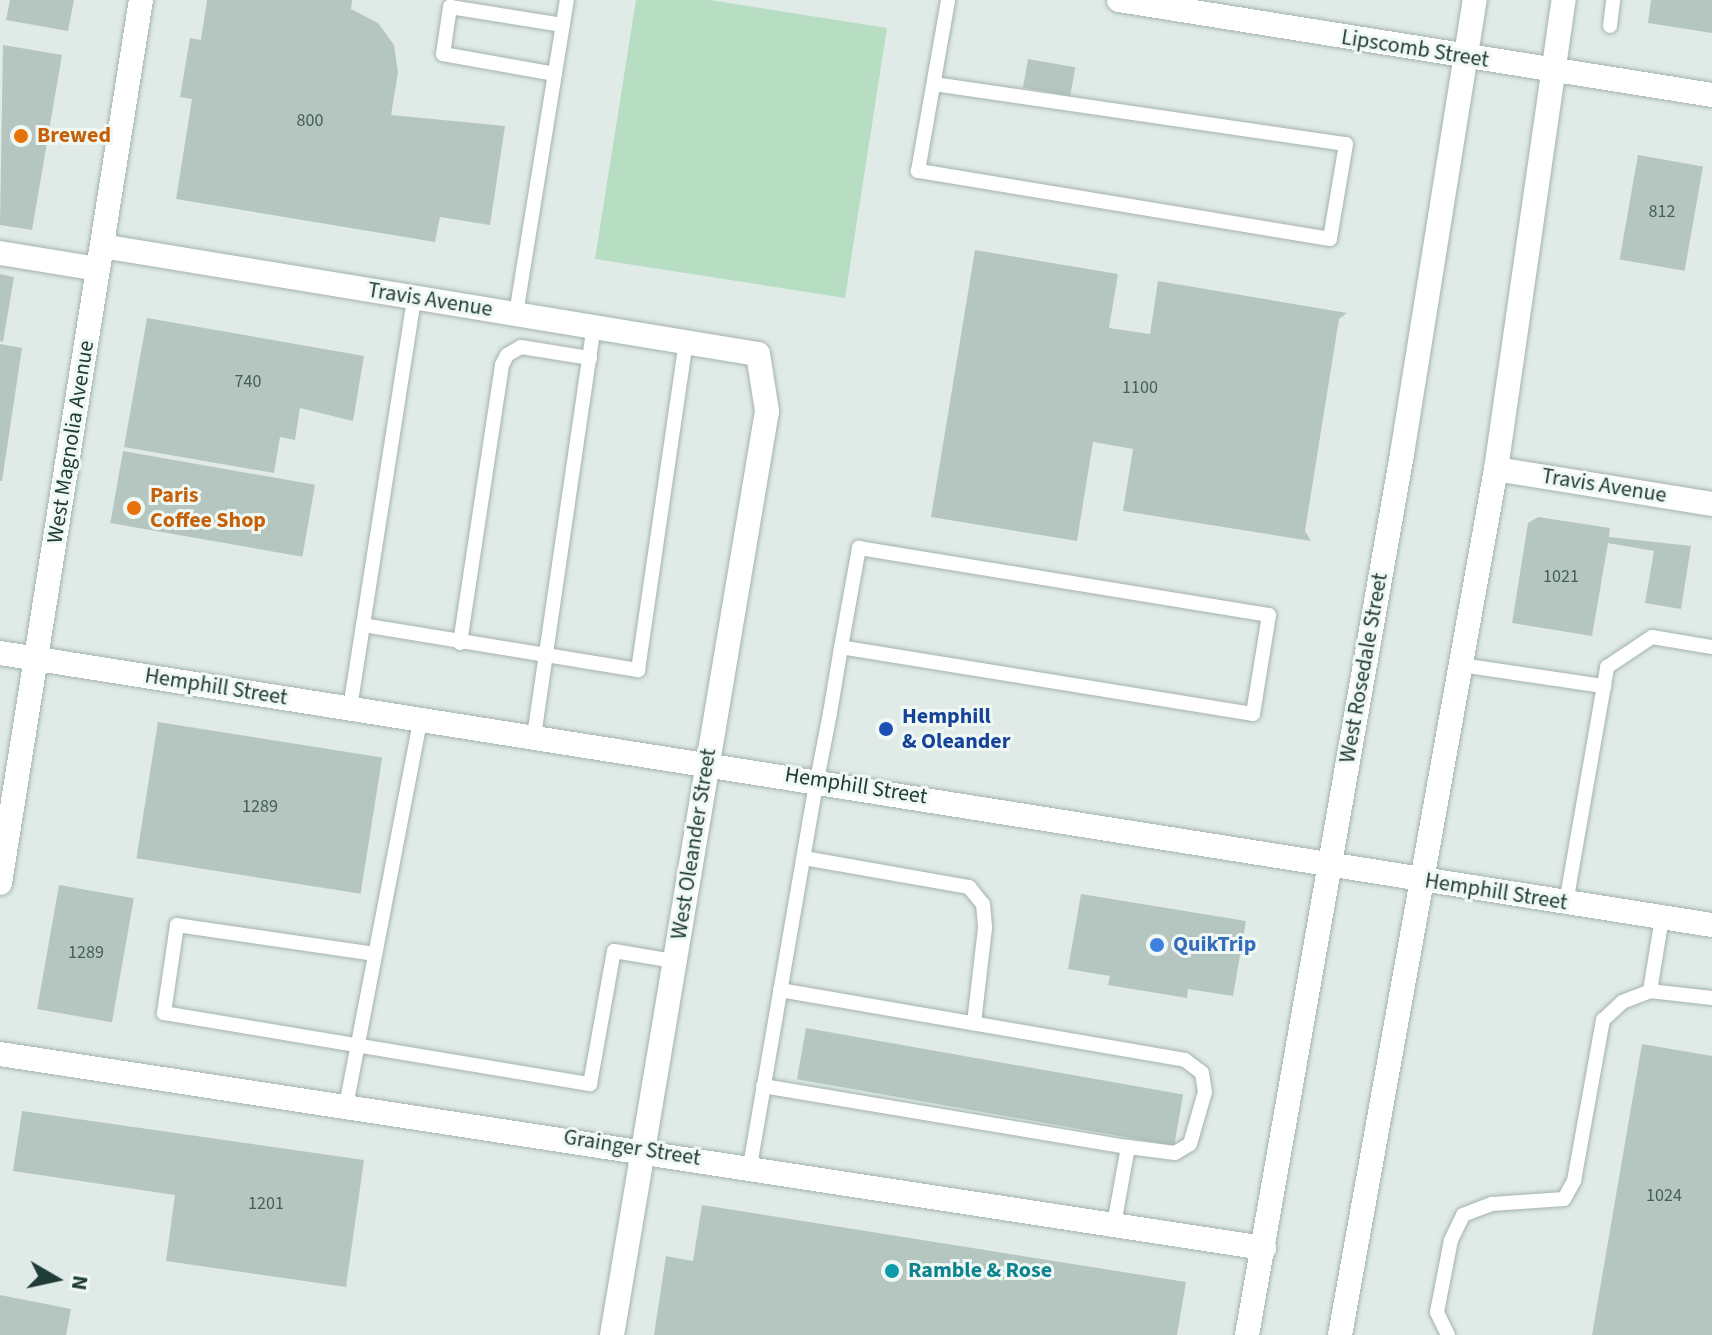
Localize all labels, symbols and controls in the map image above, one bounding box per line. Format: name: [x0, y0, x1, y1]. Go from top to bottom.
street label: Lipscomb Street: [1339, 24, 1491, 74]
house number: 800: [297, 110, 323, 132]
place label: Brewed: [37, 123, 111, 149]
marker: Brewed: [12, 127, 30, 145]
house number: 812: [1649, 201, 1675, 223]
street label: Travis Avenue: [366, 277, 494, 323]
street label: West Magnolia Avenue: [42, 339, 100, 545]
house number: 740: [235, 371, 261, 393]
house number: 1100: [1122, 377, 1158, 399]
street label: Travis Avenue: [1540, 463, 1668, 509]
place label: Paris Coffee Shop: [150, 482, 266, 534]
marker: Paris Coffee Shop: [125, 499, 143, 517]
house number: 1021: [1543, 566, 1579, 588]
street label: West Rosedale Street: [1334, 571, 1394, 765]
street label: Hemphill Street: [143, 663, 289, 711]
place label: Hemphill & Oleander: [902, 703, 1011, 754]
marker: Hemphill & Oleander: [877, 720, 895, 738]
street label: West Oleander Street: [666, 747, 722, 941]
street label: Hemphill Street: [783, 762, 929, 810]
house number: 1289: [242, 796, 278, 818]
street label: Hemphill Street: [1423, 868, 1569, 916]
place label: QuikTrip: [1173, 932, 1256, 958]
marker: QuikTrip: [1148, 936, 1166, 954]
house number: 1289: [68, 942, 104, 964]
street label: Grainger Street: [562, 1124, 702, 1172]
house number: 1024: [1646, 1185, 1682, 1207]
house number: 1201: [248, 1193, 284, 1215]
north arrow: [16, 1239, 96, 1319]
place label: Ramble & Rose: [908, 1258, 1052, 1284]
marker: Ramble & Rose: [883, 1262, 901, 1280]
text: N: [63, 1273, 97, 1292]

